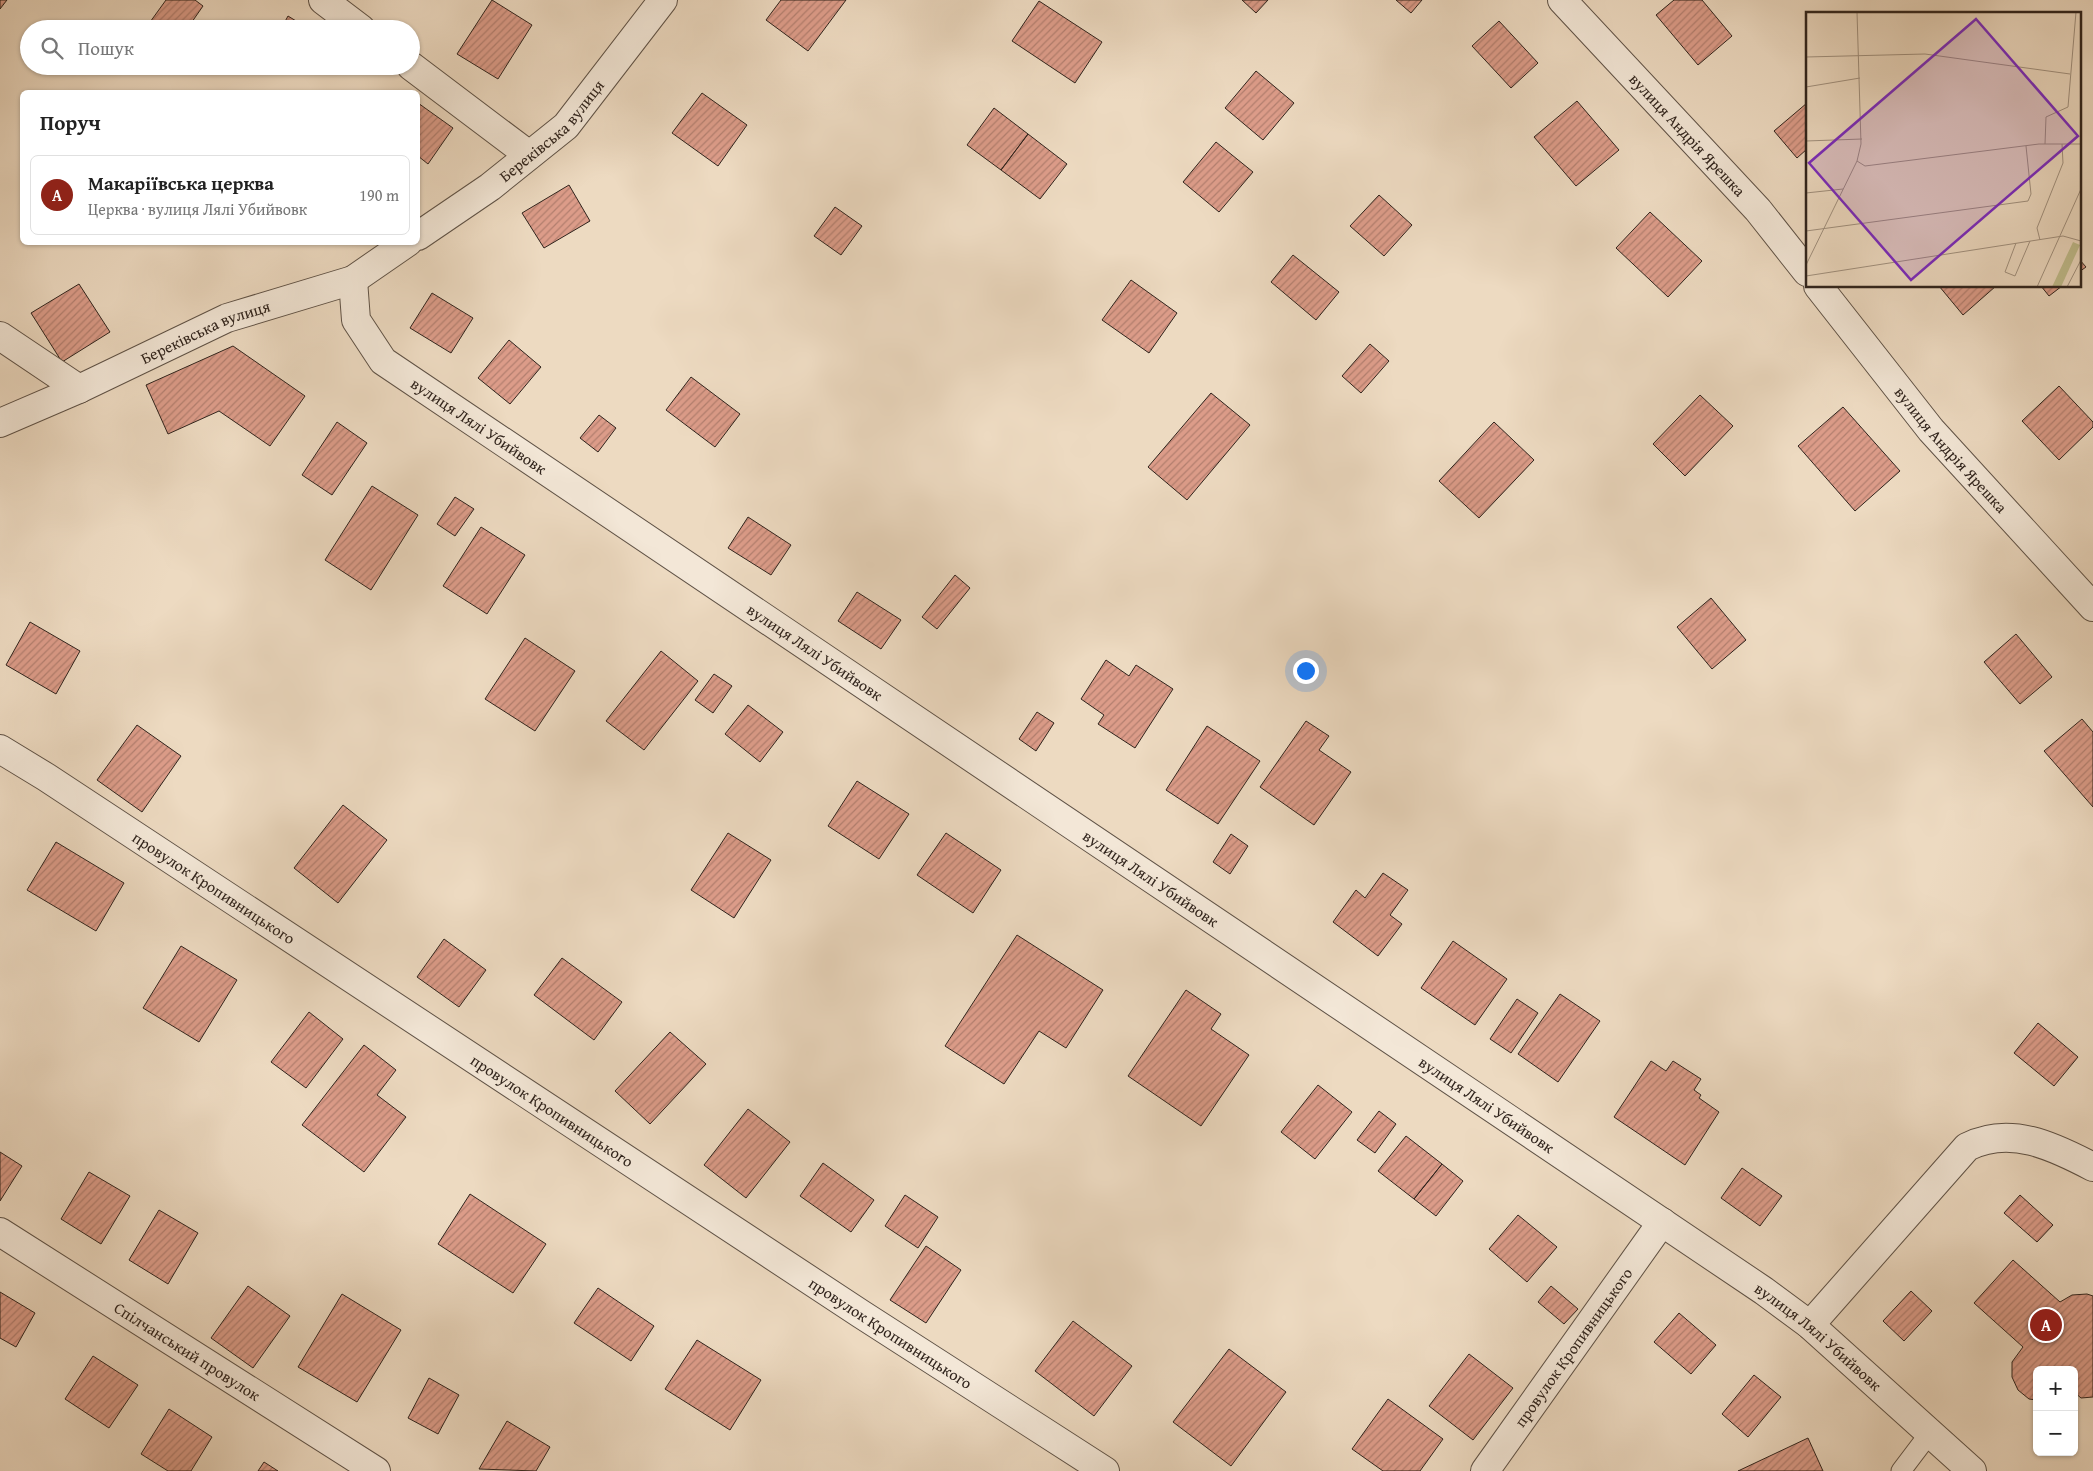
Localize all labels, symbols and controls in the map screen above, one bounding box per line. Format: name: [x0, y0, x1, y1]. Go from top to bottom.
inset map: [1806, 12, 2080, 288]
search box: [20, 20, 420, 75]
icon: search: [38, 34, 66, 62]
text: Пошук: [78, 34, 134, 62]
street label: вулиця Андрія Ярешка: [1624, 67, 1752, 202]
street label: Береківська вулиця: [494, 74, 610, 187]
text: Поруч: [40, 107, 101, 138]
text: Макаріївська церква: [88, 169, 274, 197]
text: A: [52, 183, 62, 207]
text: 190 m: [359, 183, 399, 207]
text: Церква · вулиця Лялі Убийвовк: [88, 197, 307, 221]
street label: Береківська вулиця: [136, 294, 273, 370]
street label: вулиця Лялі Убийвовк: [406, 371, 552, 480]
street label: вулиця Андрія Ярешка: [1889, 381, 2013, 518]
street label: вулиця Лялі Убийвовк: [742, 597, 888, 707]
your location: [1293, 658, 1319, 684]
street label: вулиця Лялі Убийвовк: [1078, 824, 1224, 933]
street label: провулок Кропивницького: [128, 825, 300, 950]
street label: провулок Кропивницького: [466, 1048, 638, 1173]
street label: вулиця Лялі Убийвовк: [1414, 1050, 1560, 1159]
street label: провулок Кропивницького: [1508, 1262, 1638, 1432]
street label: провулок Кропивницького: [804, 1271, 977, 1395]
street label: вулиця Лялі Убийвовк: [1750, 1276, 1888, 1397]
street label: Спілчанський провулок: [109, 1296, 266, 1407]
pin: A: [2030, 1306, 2062, 1344]
map controls: [2033, 1366, 2078, 1456]
button: +: [2033, 1366, 2078, 1411]
button: −: [2033, 1411, 2078, 1456]

